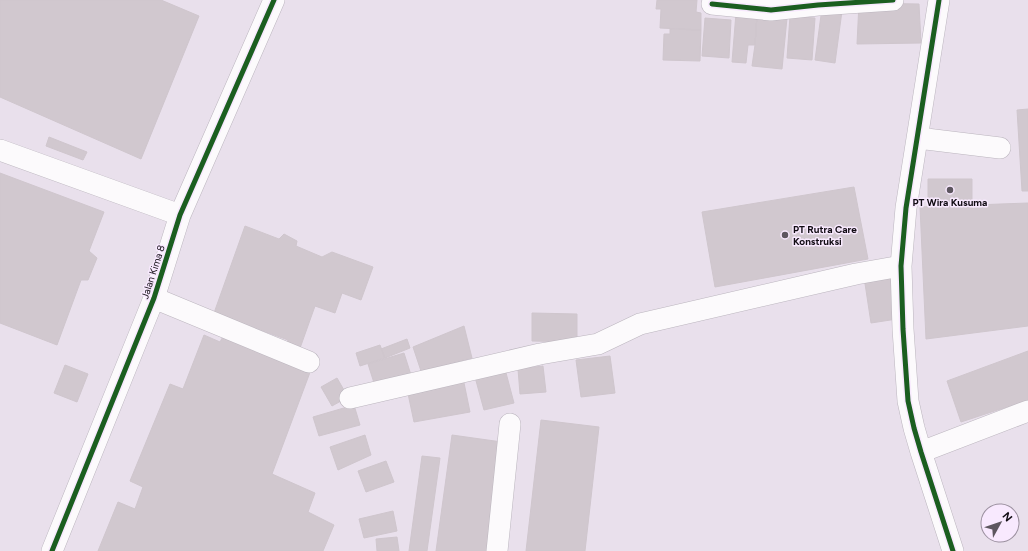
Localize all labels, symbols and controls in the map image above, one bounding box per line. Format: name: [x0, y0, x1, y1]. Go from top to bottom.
marker: PT Wira Kusuma: [945, 185, 955, 195]
place label: PT Wira Kusuma: [913, 196, 987, 209]
place label: PT Rutra Care Konstruksi: [793, 223, 857, 248]
marker: PT Rutra Care Konstruksi: [780, 230, 790, 240]
street label: Jalan Kima 8: [138, 243, 168, 301]
north arrow: [980, 503, 1020, 543]
text: N: [1000, 509, 1015, 524]

